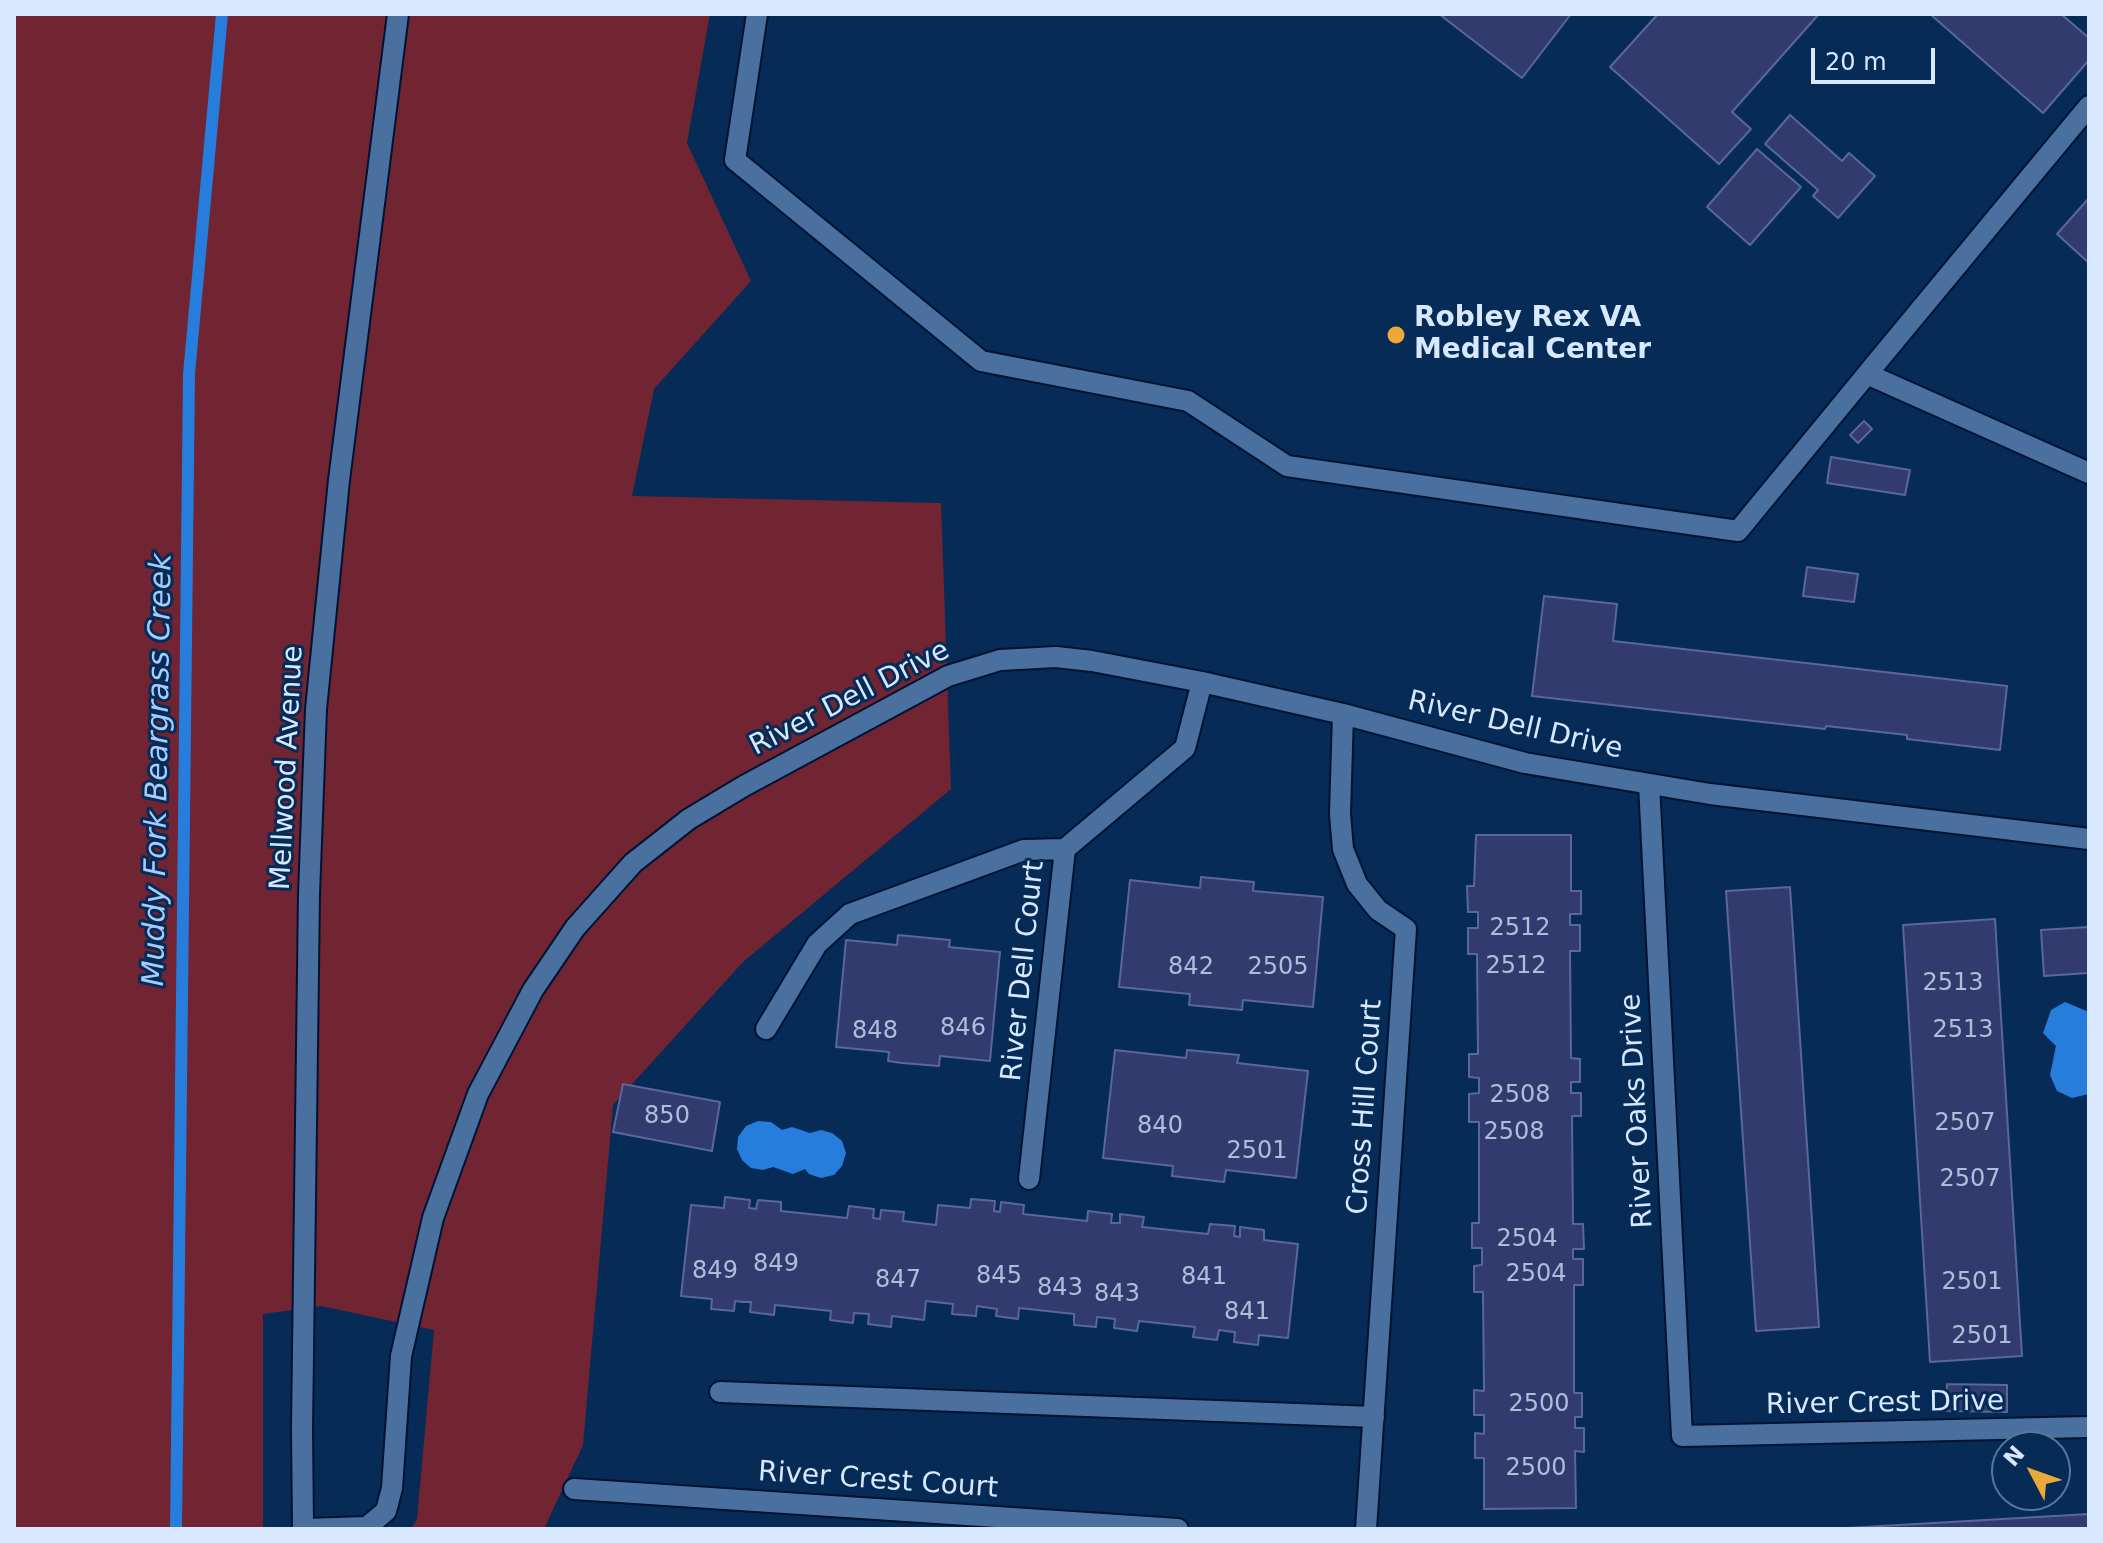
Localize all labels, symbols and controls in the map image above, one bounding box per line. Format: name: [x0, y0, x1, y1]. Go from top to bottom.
scale bar: [1815, 32, 1939, 82]
text: 20 m: [1825, 48, 1887, 76]
place label: Robley Rex VA Medical Center: [1414, 302, 1651, 368]
marker: Robley Rex VA Medical Center: [1385, 324, 1407, 346]
water label: Muddy Fork Beargrass Creek: [137, 553, 181, 987]
street label: River Dell Drive: [745, 634, 955, 764]
street label: Mellwood Avenue: [265, 645, 311, 891]
street label: River Dell Drive: [1404, 685, 1626, 767]
street label: River Dell Court: [996, 859, 1052, 1083]
house number: 2512: [1489, 915, 1551, 943]
house number: 2512: [1485, 953, 1547, 981]
house number: 842: [1168, 954, 1214, 982]
house number: 2505: [1247, 954, 1309, 982]
house number: 2513: [1922, 970, 1984, 998]
street label: River Oaks Drive: [1615, 993, 1661, 1229]
street label: Cross Hill Court: [1342, 998, 1390, 1216]
house number: 846: [940, 1015, 986, 1043]
house number: 2513: [1932, 1017, 1994, 1045]
house number: 848: [852, 1018, 898, 1046]
house number: 2508: [1489, 1082, 1551, 1110]
house number: 850: [644, 1103, 690, 1131]
house number: 2507: [1934, 1110, 1996, 1138]
house number: 840: [1137, 1113, 1183, 1141]
house number: 2508: [1483, 1119, 1545, 1147]
house number: 2501: [1226, 1138, 1288, 1166]
house number: 2507: [1939, 1166, 2001, 1194]
house number: 2504: [1496, 1226, 1558, 1254]
house number: 849: [753, 1251, 799, 1279]
house number: 849: [692, 1258, 738, 1286]
house number: 2504: [1505, 1261, 1567, 1289]
house number: 845: [976, 1263, 1022, 1291]
house number: 841: [1181, 1264, 1227, 1292]
house number: 847: [875, 1267, 921, 1295]
house number: 2501: [1941, 1269, 2003, 1297]
house number: 843: [1037, 1275, 1083, 1303]
house number: 843: [1094, 1281, 1140, 1309]
house number: 841: [1224, 1299, 1270, 1327]
house number: 2501: [1951, 1323, 2013, 1351]
street label: River Crest Drive: [1766, 1385, 2004, 1423]
house number: 2500: [1508, 1391, 1570, 1419]
north arrow: [1991, 1431, 2071, 1511]
text: N: [1999, 1441, 2029, 1471]
house number: 2500: [1505, 1455, 1567, 1483]
street label: River Crest Court: [757, 1456, 999, 1506]

